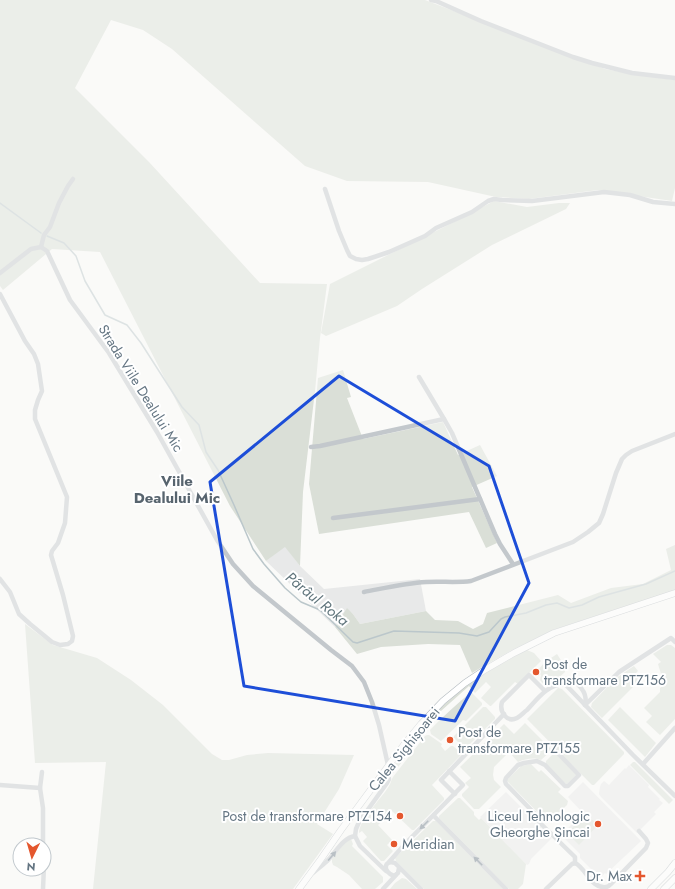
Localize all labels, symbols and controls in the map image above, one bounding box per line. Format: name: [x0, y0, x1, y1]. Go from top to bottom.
street label: Strada Viile Dealului Mic: [94, 320, 188, 456]
district label: Viile Dealului Mic: [134, 470, 220, 509]
water label: Pârâul Roka: [281, 567, 354, 632]
place label: Post de transformare PTZ156: [544, 654, 666, 690]
marker: Post de transformare PTZ156: [531, 667, 541, 677]
street label: Calea Sighișoarei: [364, 703, 445, 796]
place label: Post de transformare PTZ155: [458, 722, 580, 758]
marker: Post de transformare PTZ155: [445, 735, 455, 745]
place label: Post de transformare PTZ154: [222, 806, 392, 826]
place label: Liceul Tehnologic Gheorghe Șincai: [488, 806, 590, 843]
marker: Post de transformare PTZ154: [395, 811, 405, 821]
marker: Liceul Tehnologic Gheorghe Șincai: [593, 819, 603, 829]
one-way arrow: [419, 820, 429, 830]
place label: Meridian: [402, 834, 455, 854]
north arrow: [12, 837, 52, 877]
marker: Meridian: [389, 839, 399, 849]
one-way arrow: [328, 850, 336, 861]
one-way arrow: [473, 856, 483, 866]
text: N: [26, 859, 36, 875]
place label: Dr. Max: [586, 866, 632, 886]
marker: Dr. Max: [635, 871, 645, 881]

